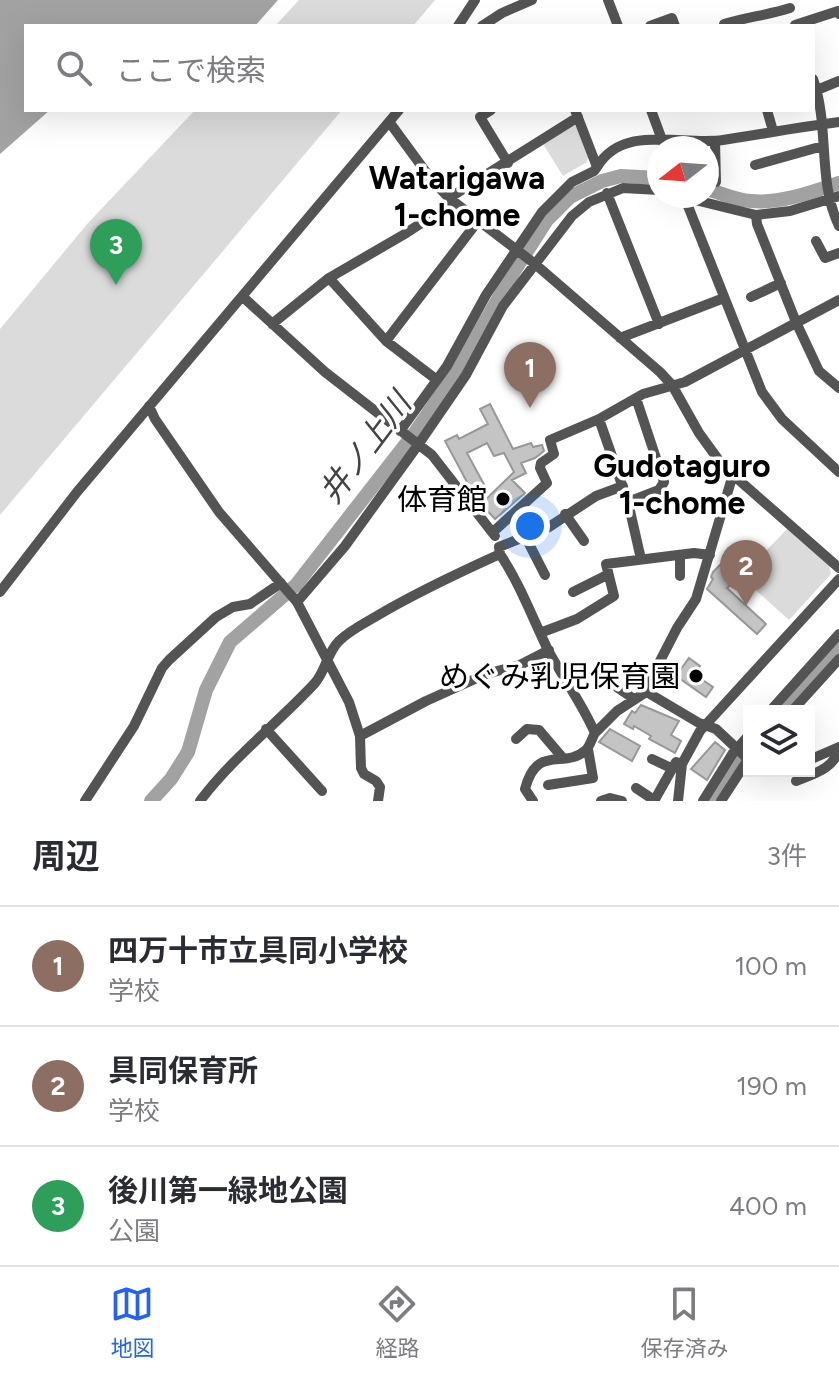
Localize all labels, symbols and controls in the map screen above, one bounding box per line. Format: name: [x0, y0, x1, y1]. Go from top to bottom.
search box: [24, 24, 815, 112]
icon: search: [52, 46, 96, 90]
text: ここで検索: [116, 52, 266, 89]
north arrow: [647, 136, 719, 208]
district label: Watarigawa 1-chome: [369, 159, 545, 234]
pin: 3: [90, 219, 142, 285]
pin: 1: [504, 342, 556, 408]
water label: 井ノ上川: [311, 383, 420, 511]
district label: Gudotaguro 1-chome: [593, 447, 771, 522]
place label: 体育館: [397, 481, 487, 518]
marker: 体育館: [494, 490, 512, 508]
your location: [510, 506, 550, 546]
pin: 2: [720, 540, 772, 606]
place label: めぐみ乳児保育園: [439, 658, 680, 695]
marker: めぐみ乳児保育園: [687, 667, 705, 685]
map controls: [743, 705, 815, 777]
button: layers: [743, 705, 815, 777]
text: 周辺: [32, 836, 100, 877]
text: 3件: [767, 840, 807, 872]
text: 四万十市立具同小学校: [108, 932, 408, 969]
text: 1: [53, 950, 63, 982]
text: 100 m: [734, 950, 807, 982]
text: 学校: [108, 975, 160, 1007]
text: 具同保育所: [108, 1052, 258, 1089]
text: 2: [50, 1070, 66, 1102]
text: 190 m: [736, 1070, 807, 1102]
text: 学校: [108, 1095, 160, 1127]
text: 後川第一緑地公園: [108, 1172, 348, 1209]
text: 3: [51, 1190, 65, 1222]
text: 400 m: [729, 1190, 807, 1222]
text: 公園: [108, 1215, 160, 1247]
tab: 地図: [110, 1282, 155, 1362]
tab: 経路: [375, 1282, 420, 1362]
tab: 保存済み: [640, 1282, 729, 1362]

